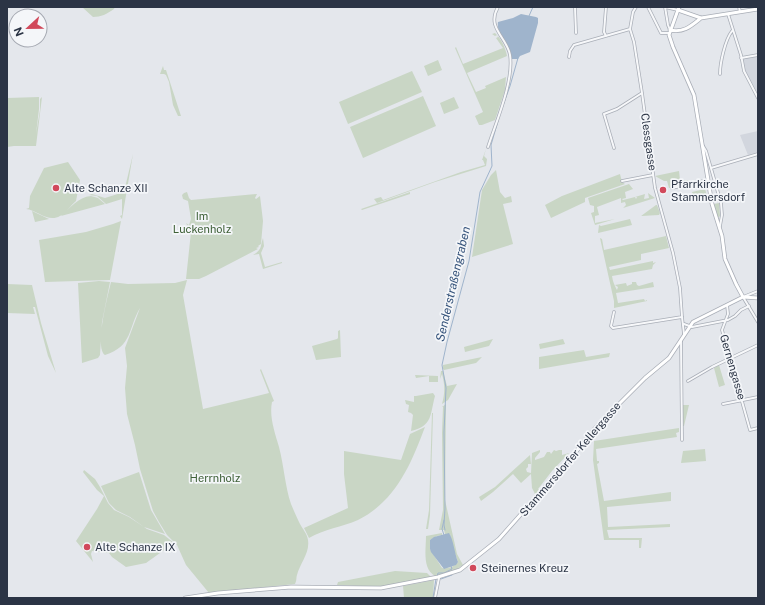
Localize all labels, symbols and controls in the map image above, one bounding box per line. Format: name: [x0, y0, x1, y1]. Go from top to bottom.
north arrow: [8, 8, 48, 48]
text: N: [12, 26, 26, 38]
street label: Clessgasse: [639, 112, 659, 172]
place label: Pfarrkirche Stammersdorf: [671, 178, 746, 203]
place label: Alte Schanze XII: [64, 182, 148, 194]
marker: Alte Schanze XII: [51, 183, 61, 193]
marker: Pfarrkirche Stammersdorf: [658, 185, 668, 195]
park label: Im Luckenholz: [173, 210, 231, 235]
water label: Senderstraßengraben: [433, 225, 473, 343]
street label: Gernengasse: [718, 333, 748, 401]
street label: Stammersdorfer Kellergasse: [517, 399, 623, 519]
park label: Herrnholz: [190, 472, 240, 484]
place label: Alte Schanze IX: [95, 541, 176, 553]
marker: Alte Schanze IX: [82, 542, 92, 552]
place label: Steinernes Kreuz: [481, 562, 569, 574]
marker: Steinernes Kreuz: [468, 563, 478, 573]

